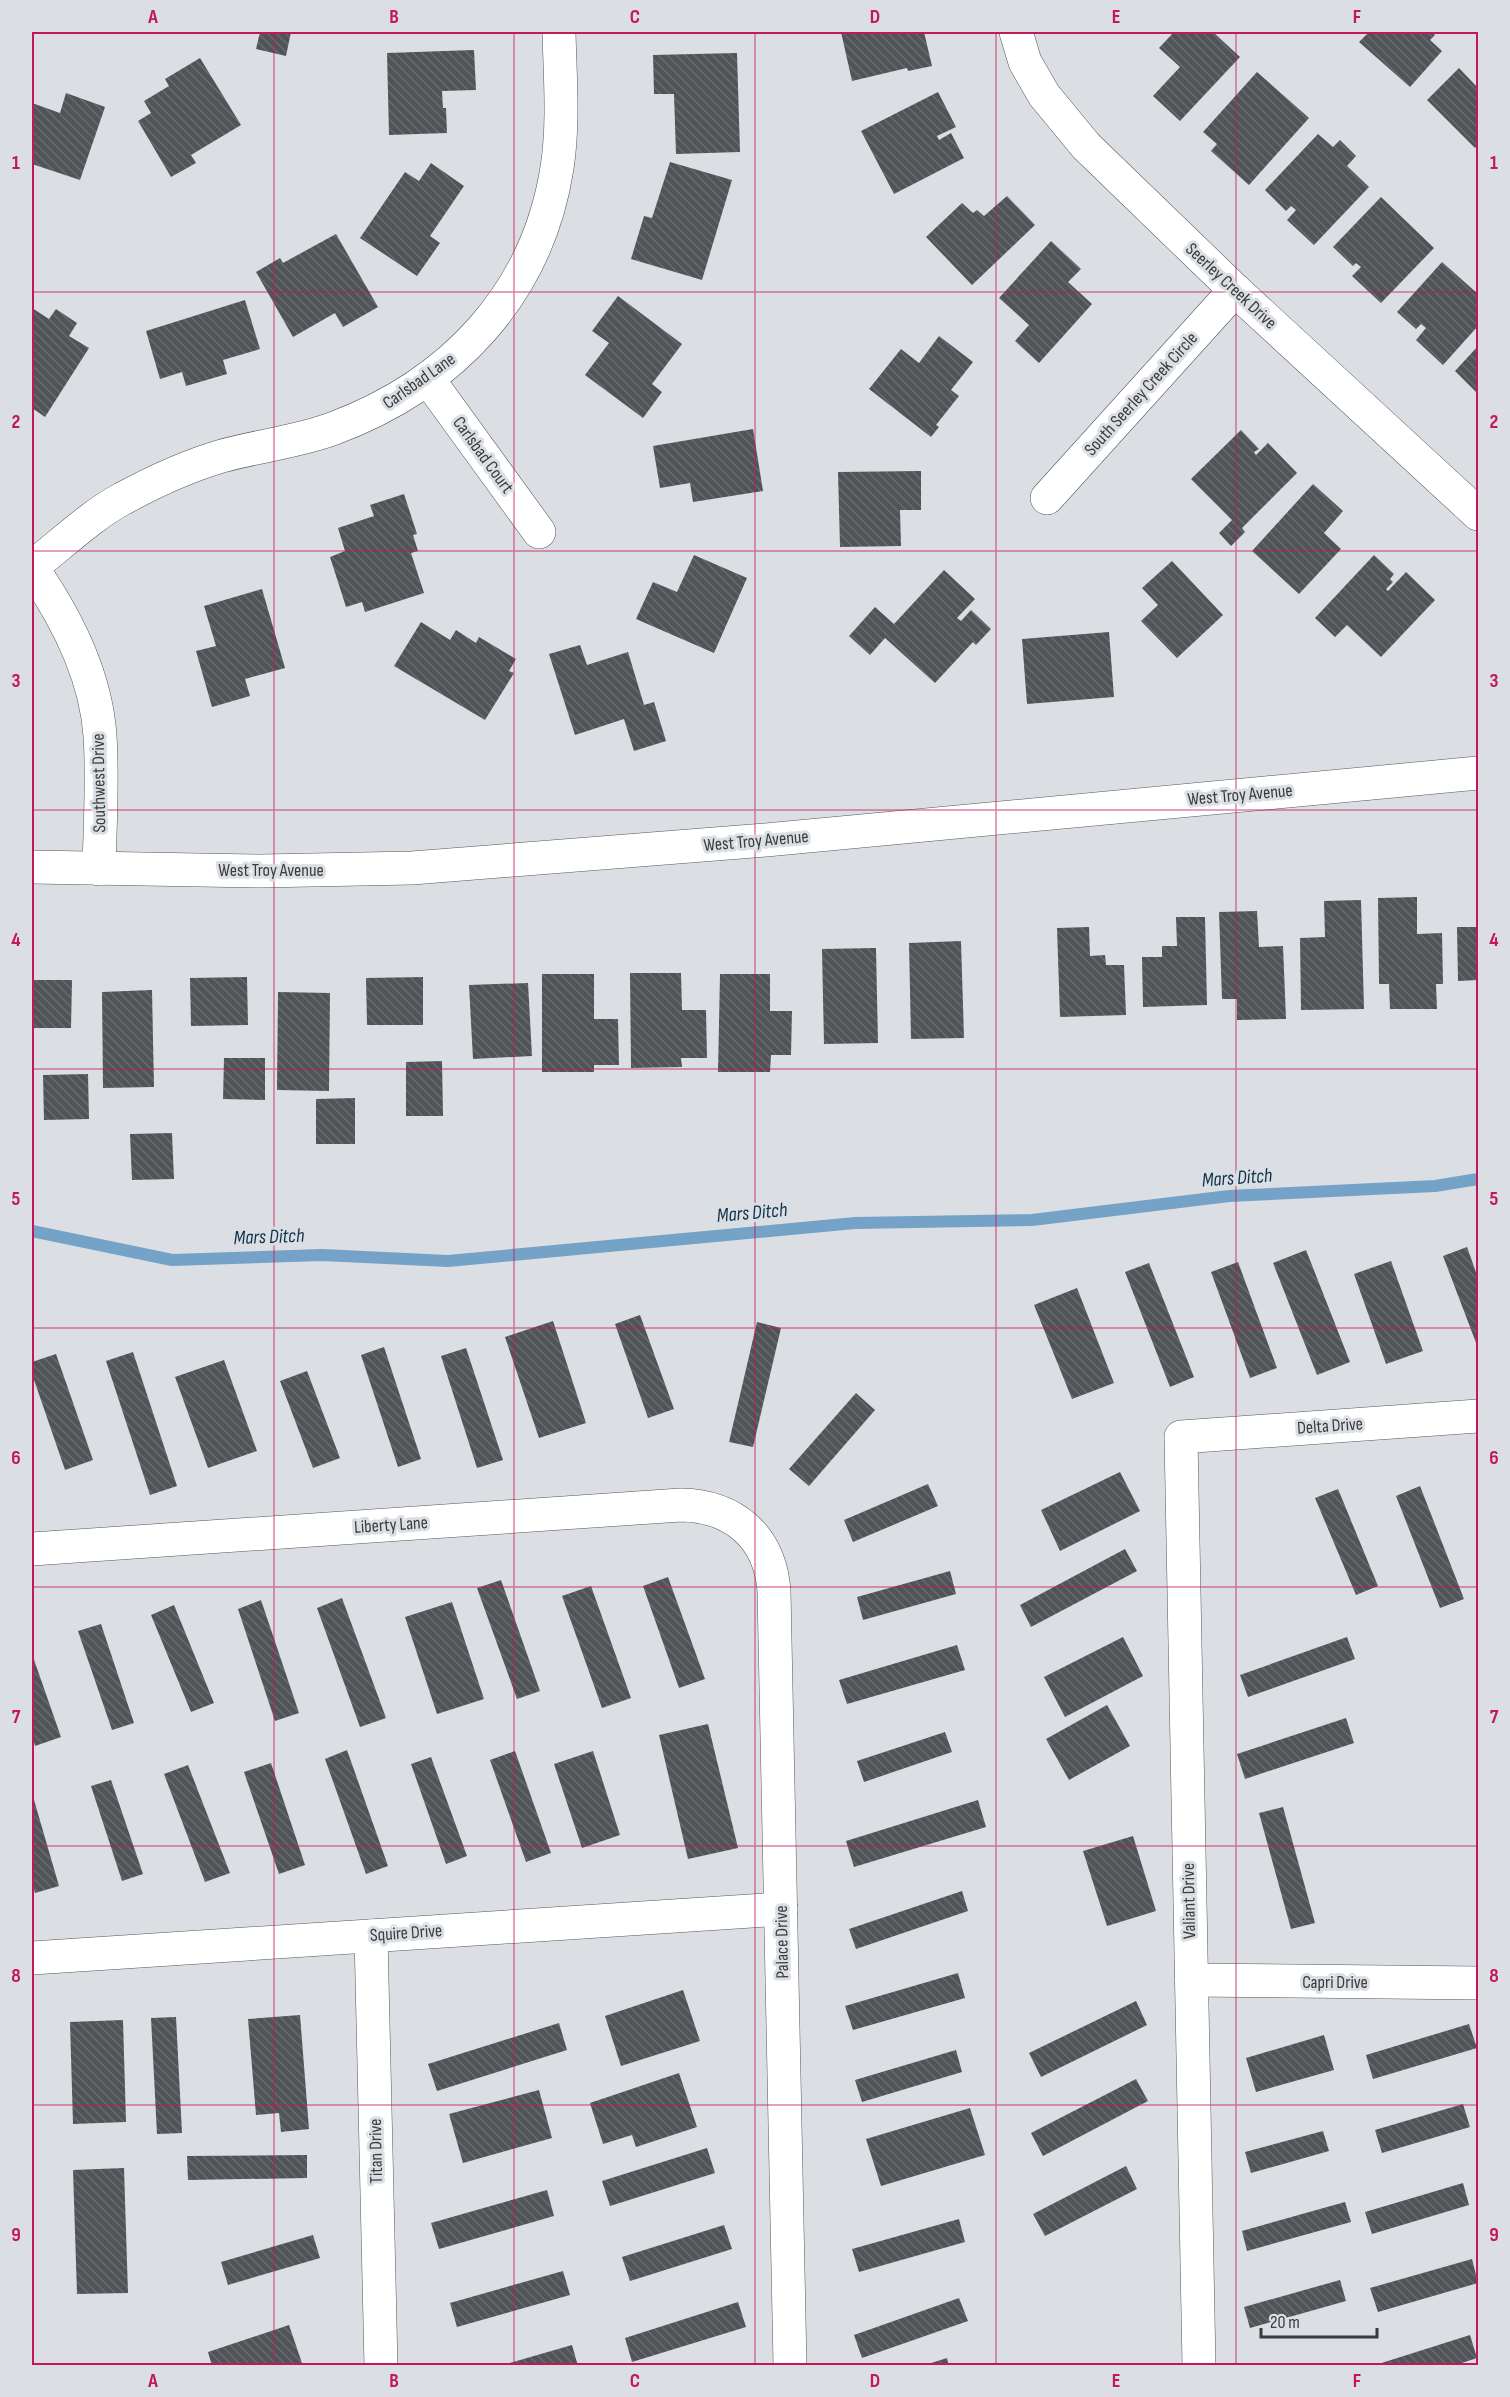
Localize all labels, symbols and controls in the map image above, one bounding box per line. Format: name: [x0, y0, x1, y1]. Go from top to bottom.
text: A: [147, 5, 158, 29]
text: B: [389, 5, 399, 29]
text: C: [630, 5, 640, 29]
text: D: [870, 5, 880, 29]
text: E: [1112, 5, 1120, 29]
text: F: [1353, 5, 1361, 29]
text: 1: [12, 151, 20, 175]
text: 1: [1490, 151, 1498, 175]
street label: Seerley Creek Drive: [1181, 238, 1281, 334]
street label: South Seerley Creek Circle: [1080, 328, 1202, 460]
street label: Carlsbad Lane: [379, 348, 459, 414]
text: 2: [12, 410, 20, 434]
text: 2: [1490, 410, 1498, 434]
street label: Carlsbad Court: [448, 413, 518, 498]
text: 3: [12, 669, 21, 693]
text: 3: [1490, 669, 1499, 693]
street label: Southwest Drive: [88, 733, 110, 833]
street label: West Troy Avenue: [1187, 780, 1293, 810]
street label: West Troy Avenue: [703, 826, 809, 856]
street label: West Troy Avenue: [218, 860, 324, 881]
text: 4: [11, 928, 21, 952]
text: 4: [1489, 928, 1499, 952]
water label: Mars Ditch: [1201, 1164, 1273, 1192]
text: 5: [12, 1187, 21, 1211]
text: 5: [1490, 1187, 1499, 1211]
water label: Mars Ditch: [716, 1198, 788, 1228]
water label: Mars Ditch: [233, 1224, 305, 1250]
street label: Delta Drive: [1296, 1413, 1364, 1439]
text: 6: [11, 1446, 21, 1470]
text: 6: [1489, 1446, 1499, 1470]
street label: Liberty Lane: [353, 1512, 429, 1538]
text: 7: [12, 1705, 21, 1729]
text: 7: [1490, 1705, 1499, 1729]
street label: Valiant Drive: [1178, 1863, 1200, 1939]
street label: Palace Drive: [771, 1905, 793, 1979]
street label: Squire Drive: [369, 1920, 443, 1946]
text: 8: [11, 1964, 21, 1988]
text: 8: [1489, 1964, 1499, 1988]
street label: Capri Drive: [1302, 1972, 1368, 1993]
street label: Titan Drive: [365, 2118, 387, 2184]
text: 9: [11, 2223, 21, 2247]
text: 9: [1489, 2223, 1499, 2247]
scale bar: [1261, 2301, 1376, 2339]
text: 20 m: [1270, 2312, 1300, 2333]
text: A: [147, 2369, 158, 2393]
text: B: [389, 2369, 399, 2393]
text: C: [630, 2369, 640, 2393]
text: D: [870, 2369, 880, 2393]
text: E: [1112, 2369, 1120, 2393]
text: F: [1353, 2369, 1361, 2393]

